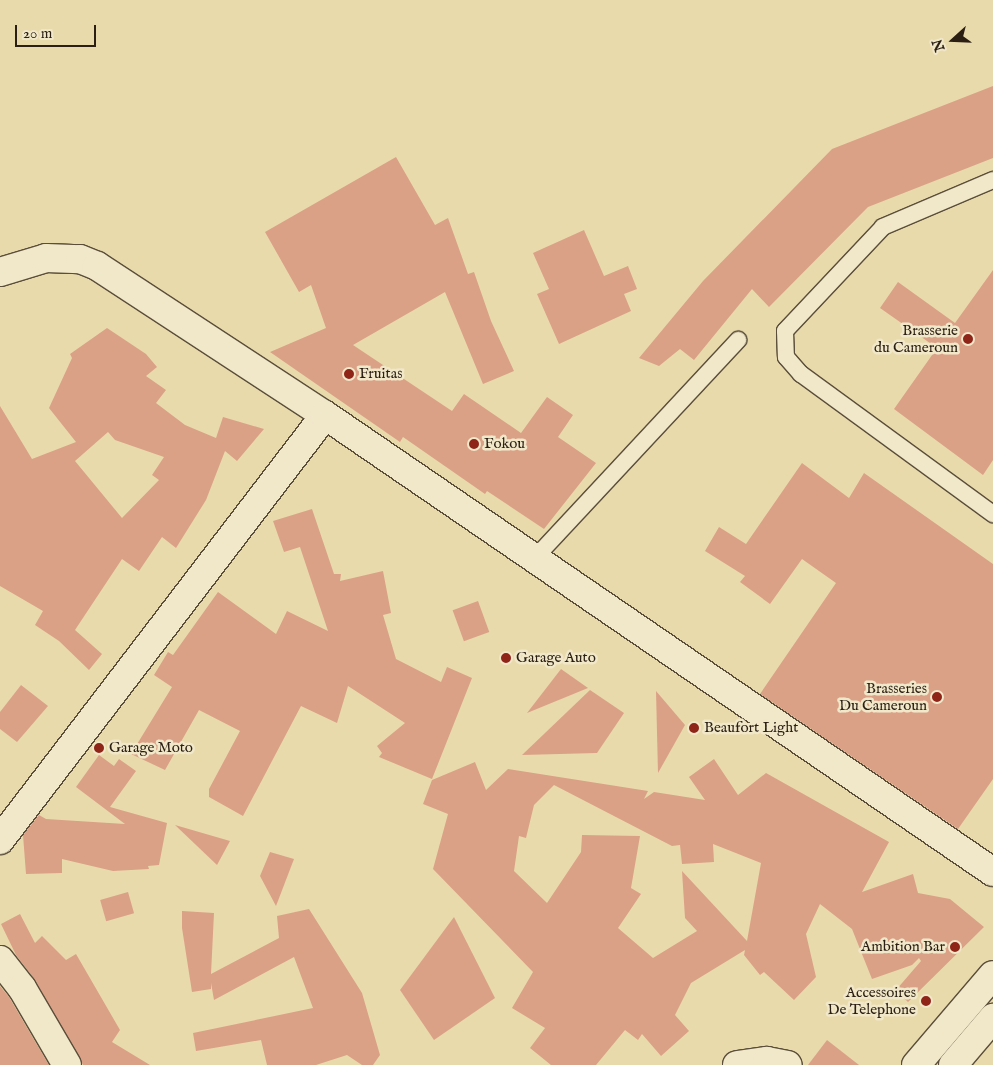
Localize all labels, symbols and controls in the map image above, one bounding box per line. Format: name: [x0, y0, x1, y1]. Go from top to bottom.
scale bar: [18, 15, 99, 47]
north arrow: [928, 15, 978, 65]
text: 20 m: [23, 24, 52, 43]
text: N: [928, 36, 949, 54]
place label: Brasserie du Cameroun: [874, 321, 958, 356]
marker: Brasserie du Cameroun: [962, 333, 974, 345]
place label: Fruitas: [359, 365, 402, 383]
marker: Fruitas: [343, 368, 355, 380]
place label: Fokou: [484, 435, 525, 453]
marker: Fokou: [468, 438, 480, 450]
place label: Garage Auto: [516, 649, 596, 667]
marker: Garage Auto: [500, 652, 512, 664]
place label: Brasseries Du Cameroun: [839, 679, 927, 714]
marker: Brasseries Du Cameroun: [931, 691, 943, 703]
place label: Beaufort Light: [704, 719, 798, 737]
marker: Beaufort Light: [688, 722, 700, 734]
place label: Garage Moto: [109, 739, 193, 757]
marker: Garage Moto: [93, 742, 105, 754]
place label: Ambition Bar: [861, 938, 945, 956]
marker: Ambition Bar: [949, 941, 961, 953]
place label: Accessoires De Telephone: [827, 983, 916, 1018]
marker: Accessoires De Telephone: [920, 995, 932, 1007]

